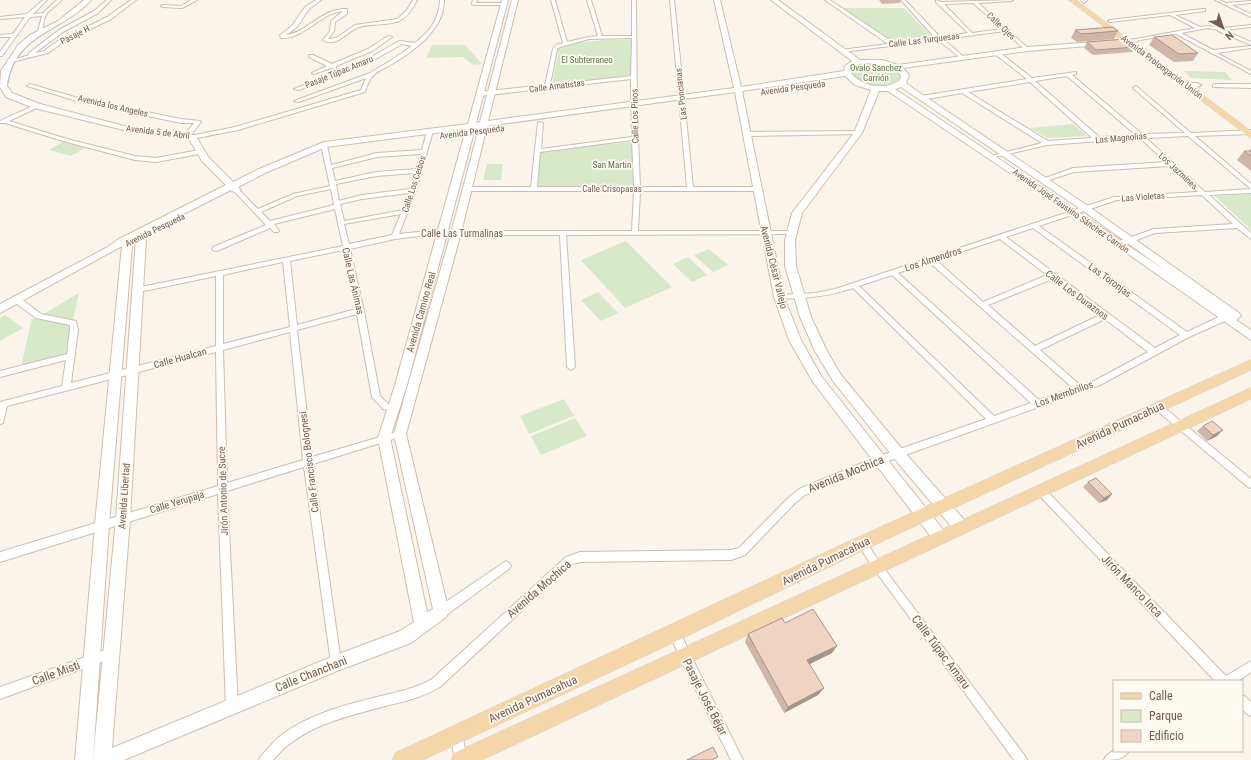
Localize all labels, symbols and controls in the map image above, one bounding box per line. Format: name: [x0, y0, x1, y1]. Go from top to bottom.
north arrow: [1203, 8, 1243, 48]
street label: Calle Ojes: [985, 10, 1017, 42]
street label: Pasaje H: [59, 23, 91, 47]
text: N: [1222, 28, 1236, 43]
street label: Calle Las Turquesas: [888, 31, 960, 49]
street label: Avenida Prolongación Unión: [1119, 33, 1205, 101]
street label: Pasaje Túpac Amaru: [303, 54, 375, 90]
park label: El Subterraneo: [561, 55, 613, 65]
park label: Ovalo Sanchez Carrión: [850, 63, 902, 83]
street label: Las Poncianas: [673, 68, 689, 120]
street label: Calle Amatistas: [529, 78, 585, 94]
street label: Avenida Pesqueda: [760, 79, 826, 97]
street label: Calle Los Pinos: [630, 88, 640, 144]
street label: Avenida los Angeles: [77, 93, 149, 119]
street label: Avenida 5 de Abril: [126, 123, 190, 141]
street label: Avenida Pesqueda: [439, 123, 505, 141]
street label: Las Magnolias: [1095, 131, 1147, 145]
street label: Los Jazmines: [1157, 151, 1199, 191]
street label: Calle Los Ceibos: [400, 154, 428, 214]
park label: San Martin: [593, 160, 631, 170]
street label: Avenida José Faustino Sánchez Carrión: [1011, 167, 1131, 255]
street label: Calle Crisopasas: [582, 184, 642, 194]
street label: Las Violetas: [1121, 190, 1165, 204]
street label: Avenida Pesqueda: [123, 211, 187, 249]
street label: Avenida César Vallejo: [758, 224, 790, 310]
street label: Calle Las Turmalinas: [421, 228, 503, 239]
street label: Los Almendros: [903, 244, 963, 273]
street label: Calle Las Ánimas: [340, 246, 367, 316]
street label: Las Toronjas: [1086, 261, 1134, 300]
street label: Calle Los Duraznos: [1043, 268, 1111, 322]
street label: Avenida Camino Real: [404, 271, 438, 353]
street label: Calle Hualcan: [152, 346, 208, 370]
street label: Los Membrillos: [1034, 378, 1095, 410]
street label: Avenida Pumacahua: [1073, 398, 1167, 452]
street label: Calle Francisco Bolognesi: [297, 411, 321, 513]
street label: Jirón Antonio de Sucre: [216, 446, 230, 536]
street label: Avenida Mochica: [806, 452, 886, 496]
street label: Avenida Libertad: [116, 463, 132, 529]
street label: Calle Yerupaja: [148, 488, 206, 515]
street label: Avenida Pumacahua: [780, 534, 873, 588]
street label: Jirón Manco Inca: [1099, 552, 1166, 620]
street label: Avenida Mochica: [504, 557, 574, 621]
street label: Calle Túpac Amaru: [909, 612, 973, 692]
street label: Calle Chanchani: [273, 653, 349, 695]
street label: Pasaje José Béjar: [680, 656, 731, 738]
street label: Calle Misti: [30, 658, 82, 688]
street label: Avenida Pumacahua: [486, 672, 580, 726]
legend: [1113, 680, 1243, 752]
text: Calle: [1149, 689, 1173, 703]
text: Parque: [1149, 709, 1183, 723]
text: Edificio: [1149, 729, 1184, 743]

